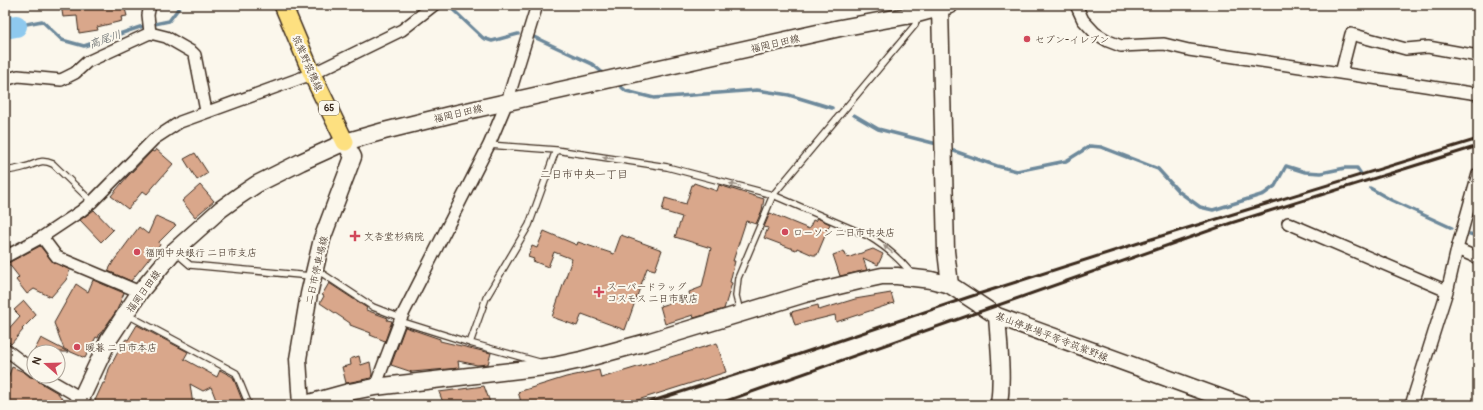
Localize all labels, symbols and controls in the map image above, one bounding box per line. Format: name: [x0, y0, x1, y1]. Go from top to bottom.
water label: 高尾川: [87, 28, 123, 51]
street label: 福岡日田線: [750, 33, 801, 55]
street label: 筑紫野筑穂線: [289, 34, 325, 93]
marker: セブン-イレブン: [1022, 34, 1032, 44]
place label: セブン-イレブン: [1035, 34, 1109, 46]
road number: 65: [319, 101, 339, 115]
street label: 福岡日田線: [433, 103, 484, 125]
one-way arrow: [602, 155, 614, 161]
district label: 二日市中央一丁目: [540, 168, 628, 181]
one-way arrow: [729, 182, 741, 188]
marker: ローソン 二日市中央店: [780, 227, 790, 237]
place label: ローソン 二日市中央店: [793, 227, 895, 239]
marker: 文杏堂杉病院: [349, 230, 361, 242]
place label: 文杏堂杉病院: [364, 231, 424, 243]
street label: 二日市停車場線: [303, 235, 331, 306]
one-way arrow: [882, 245, 893, 254]
marker: 福岡中央銀行 二日市支店: [132, 247, 142, 257]
place label: 福岡中央銀行 二日市支店: [145, 247, 257, 259]
street label: 福岡日田線: [124, 268, 163, 315]
place label: スーパードラッグ コスモス 二日市駅店: [607, 281, 699, 305]
marker: スーパードラッグ コスモス 二日市駅店: [594, 287, 604, 297]
street label: 基山停車場平等寺筑紫野線: [993, 310, 1110, 364]
marker: 暖暮 二日市本店: [72, 342, 82, 352]
place label: 暖暮 二日市本店: [85, 342, 157, 354]
north arrow: [26, 344, 66, 384]
text: N: [30, 355, 45, 366]

